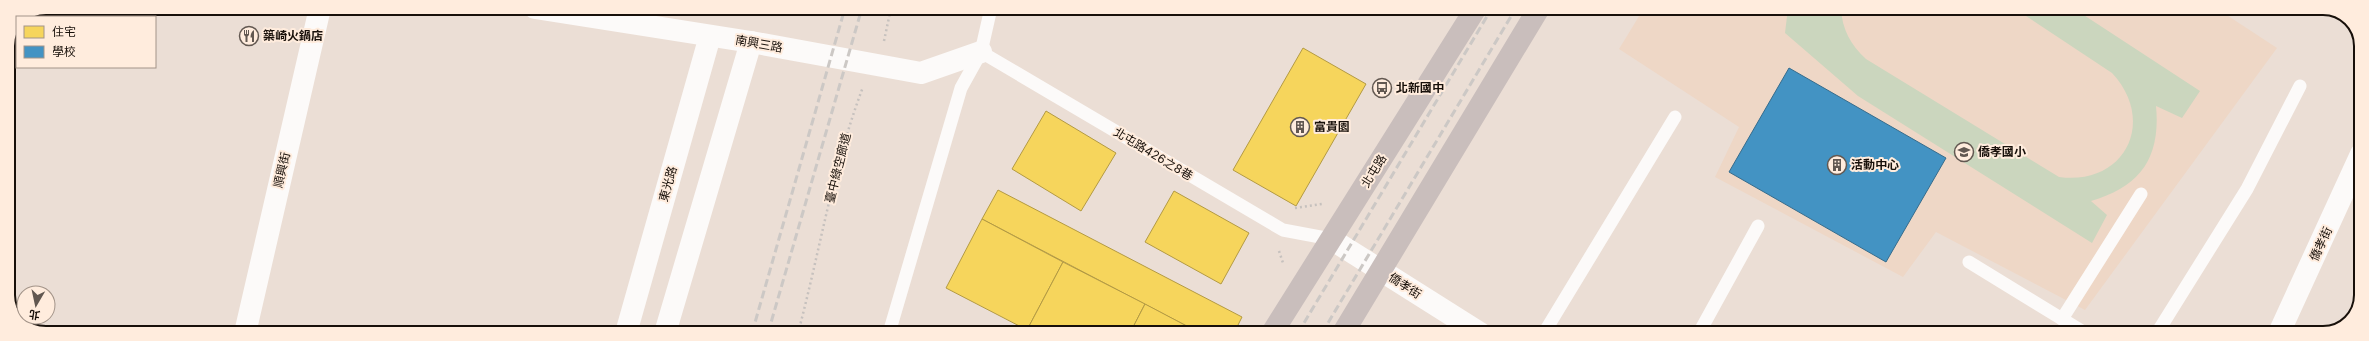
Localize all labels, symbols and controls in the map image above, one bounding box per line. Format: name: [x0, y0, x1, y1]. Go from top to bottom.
legend: [16, 16, 156, 68]
text: 住宅: [52, 24, 76, 39]
restaurant icon: 築崎火鍋店: [238, 25, 260, 47]
place label: 築崎火鍋店: [263, 28, 323, 43]
street label: 南興三路: [734, 32, 784, 55]
text: 學校: [52, 44, 76, 59]
bus stop icon: 北新國中: [1371, 77, 1393, 99]
place label: 北新國中: [1396, 80, 1444, 95]
building icon: 富貴園: [1289, 116, 1311, 138]
place label: 富貴園: [1314, 119, 1350, 134]
street label: 北屯路426之8巷: [1111, 124, 1196, 183]
street label: 臺中綠空廊道: [822, 131, 854, 205]
school or university icon: 僑孝國小: [1953, 141, 1975, 163]
place label: 僑孝國小: [1978, 144, 2026, 159]
street label: 順興街: [270, 151, 293, 189]
street label: 北屯路: [1358, 151, 1389, 190]
building icon: 活動中心: [1826, 154, 1848, 176]
place label: 活動中心: [1851, 157, 1899, 172]
street label: 東光路: [655, 164, 680, 203]
street label: 僑孝街: [2306, 224, 2335, 263]
street label: 僑孝街: [1386, 269, 1424, 302]
north arrow: [16, 285, 56, 325]
text: 北: [28, 307, 41, 323]

